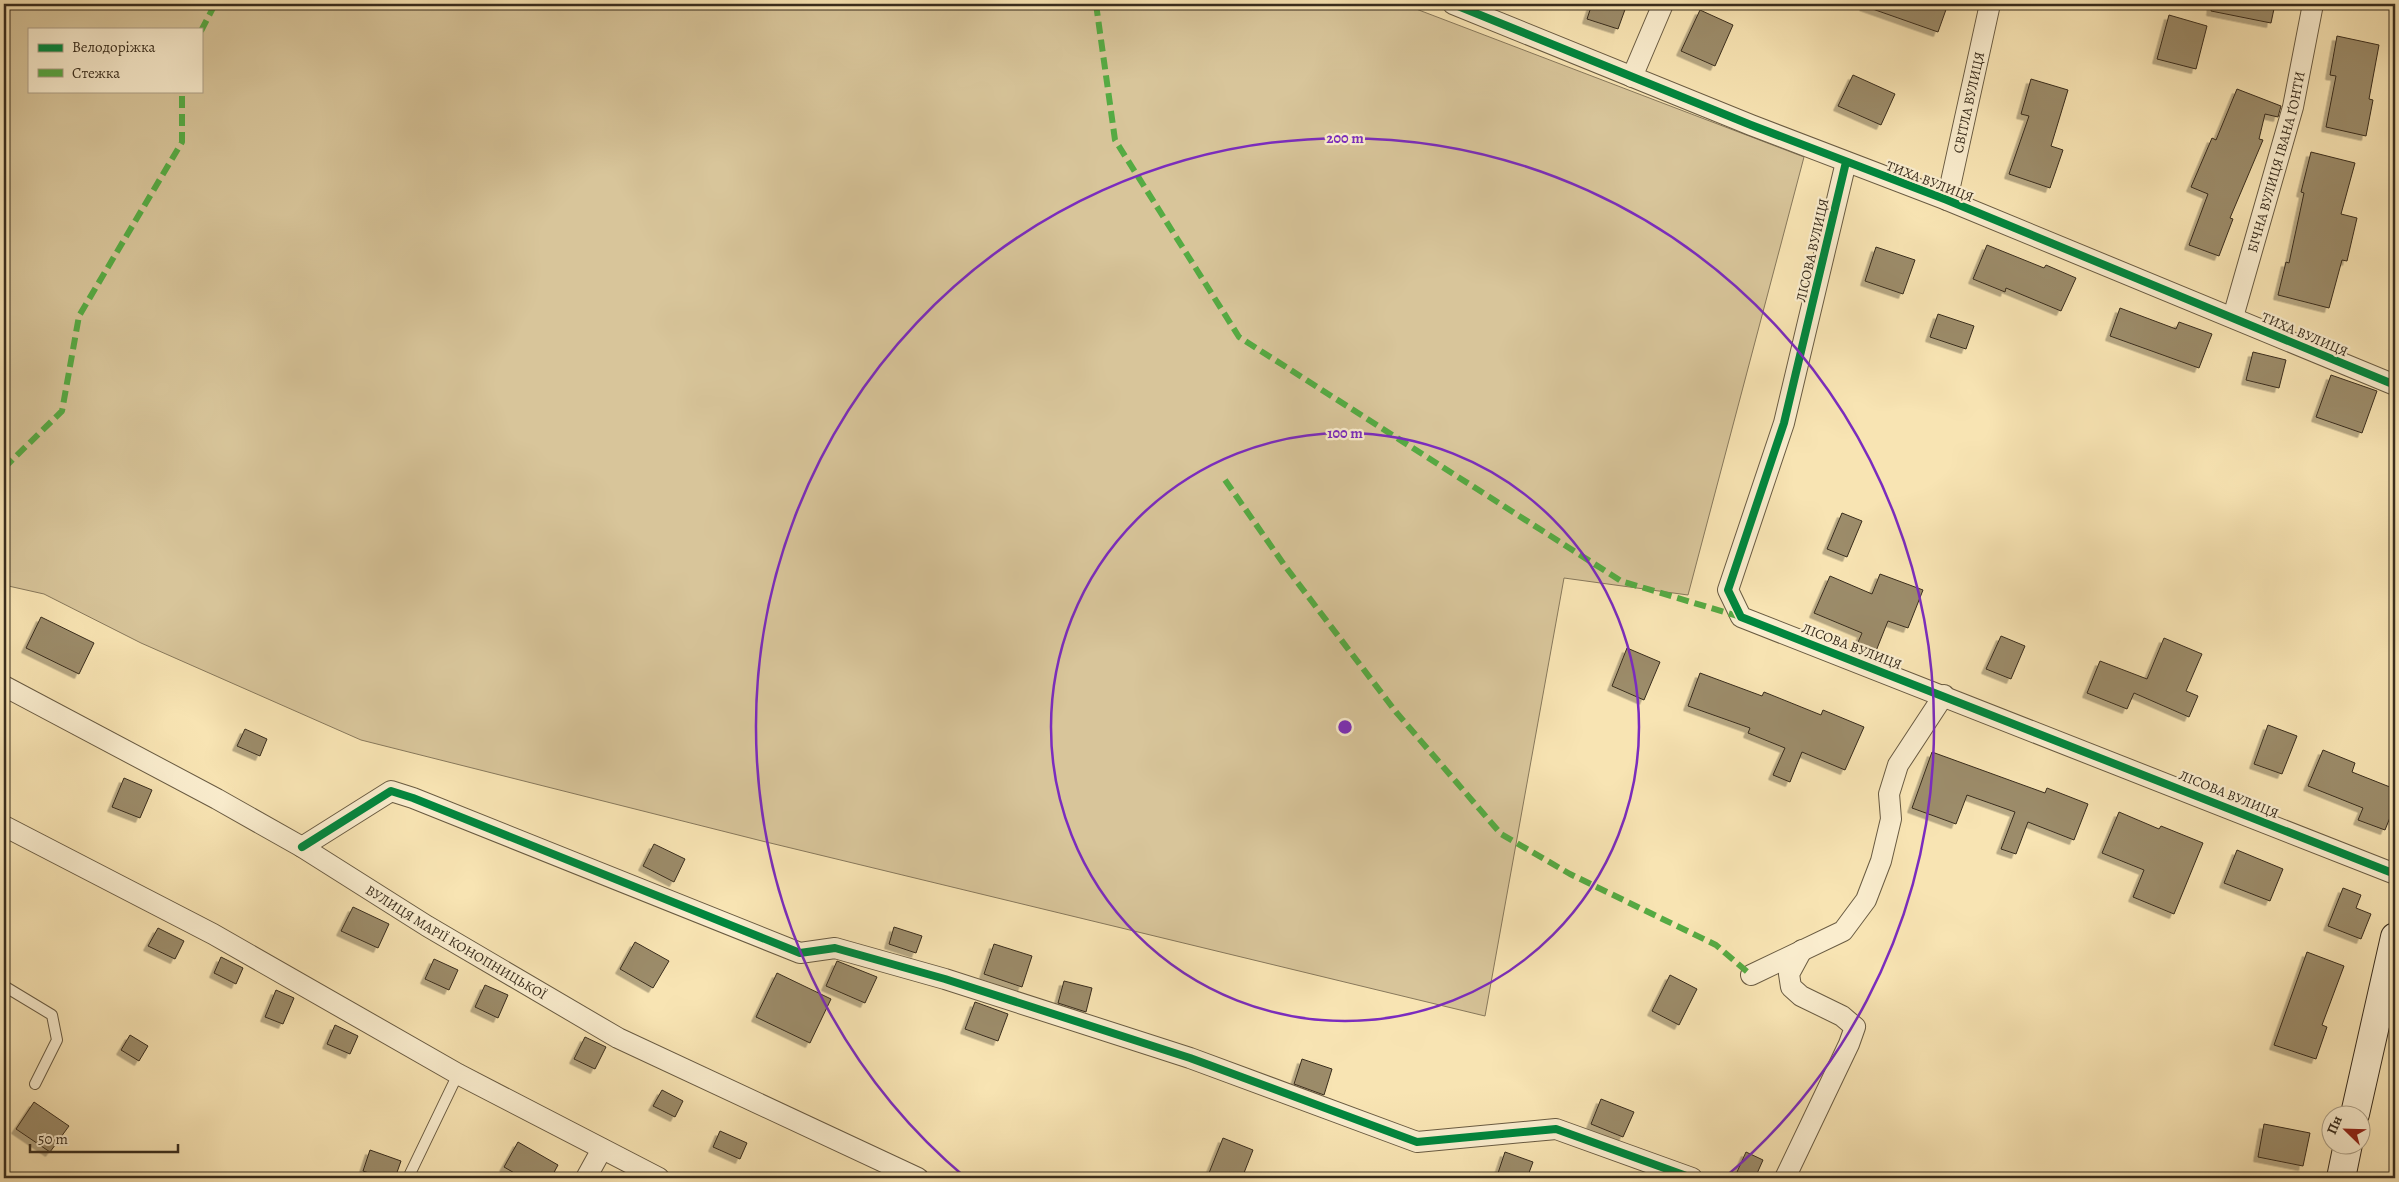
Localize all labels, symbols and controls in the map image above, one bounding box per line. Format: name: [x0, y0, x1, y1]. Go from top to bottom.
legend: [28, 28, 202, 92]
text: Велодоріжка: [72, 37, 156, 57]
street label: СВІТЛА ВУЛИЦЯ: [1949, 50, 1989, 155]
text: Стежка: [72, 63, 120, 83]
street label: БІЧНА ВУЛИЦЯ ІВАНА ҐОНТИ: [2243, 70, 2310, 255]
text: 200 m: [1326, 128, 1364, 148]
street label: ТИХА ВУЛИЦЯ: [1883, 156, 1976, 207]
street label: ЛІСОВА ВУЛИЦЯ: [1791, 196, 1834, 304]
street label: ТИХА ВУЛИЦЯ: [2259, 308, 2351, 361]
text: 100 m: [1327, 423, 1363, 443]
street label: ЛІСОВА ВУЛИЦЯ: [1799, 619, 1905, 674]
centre of rings: [1336, 718, 1354, 736]
street label: ЛІСОВА ВУЛИЦЯ: [2176, 766, 2281, 823]
street label: ВУЛИЦЯ МАРІЇ КОНОПНИЦЬКОЇ: [362, 881, 550, 1004]
north arrow: [2322, 1104, 2372, 1154]
text: Пн: [2322, 1113, 2347, 1137]
scale bar: [30, 1122, 178, 1154]
text: 50 m: [38, 1129, 68, 1149]

